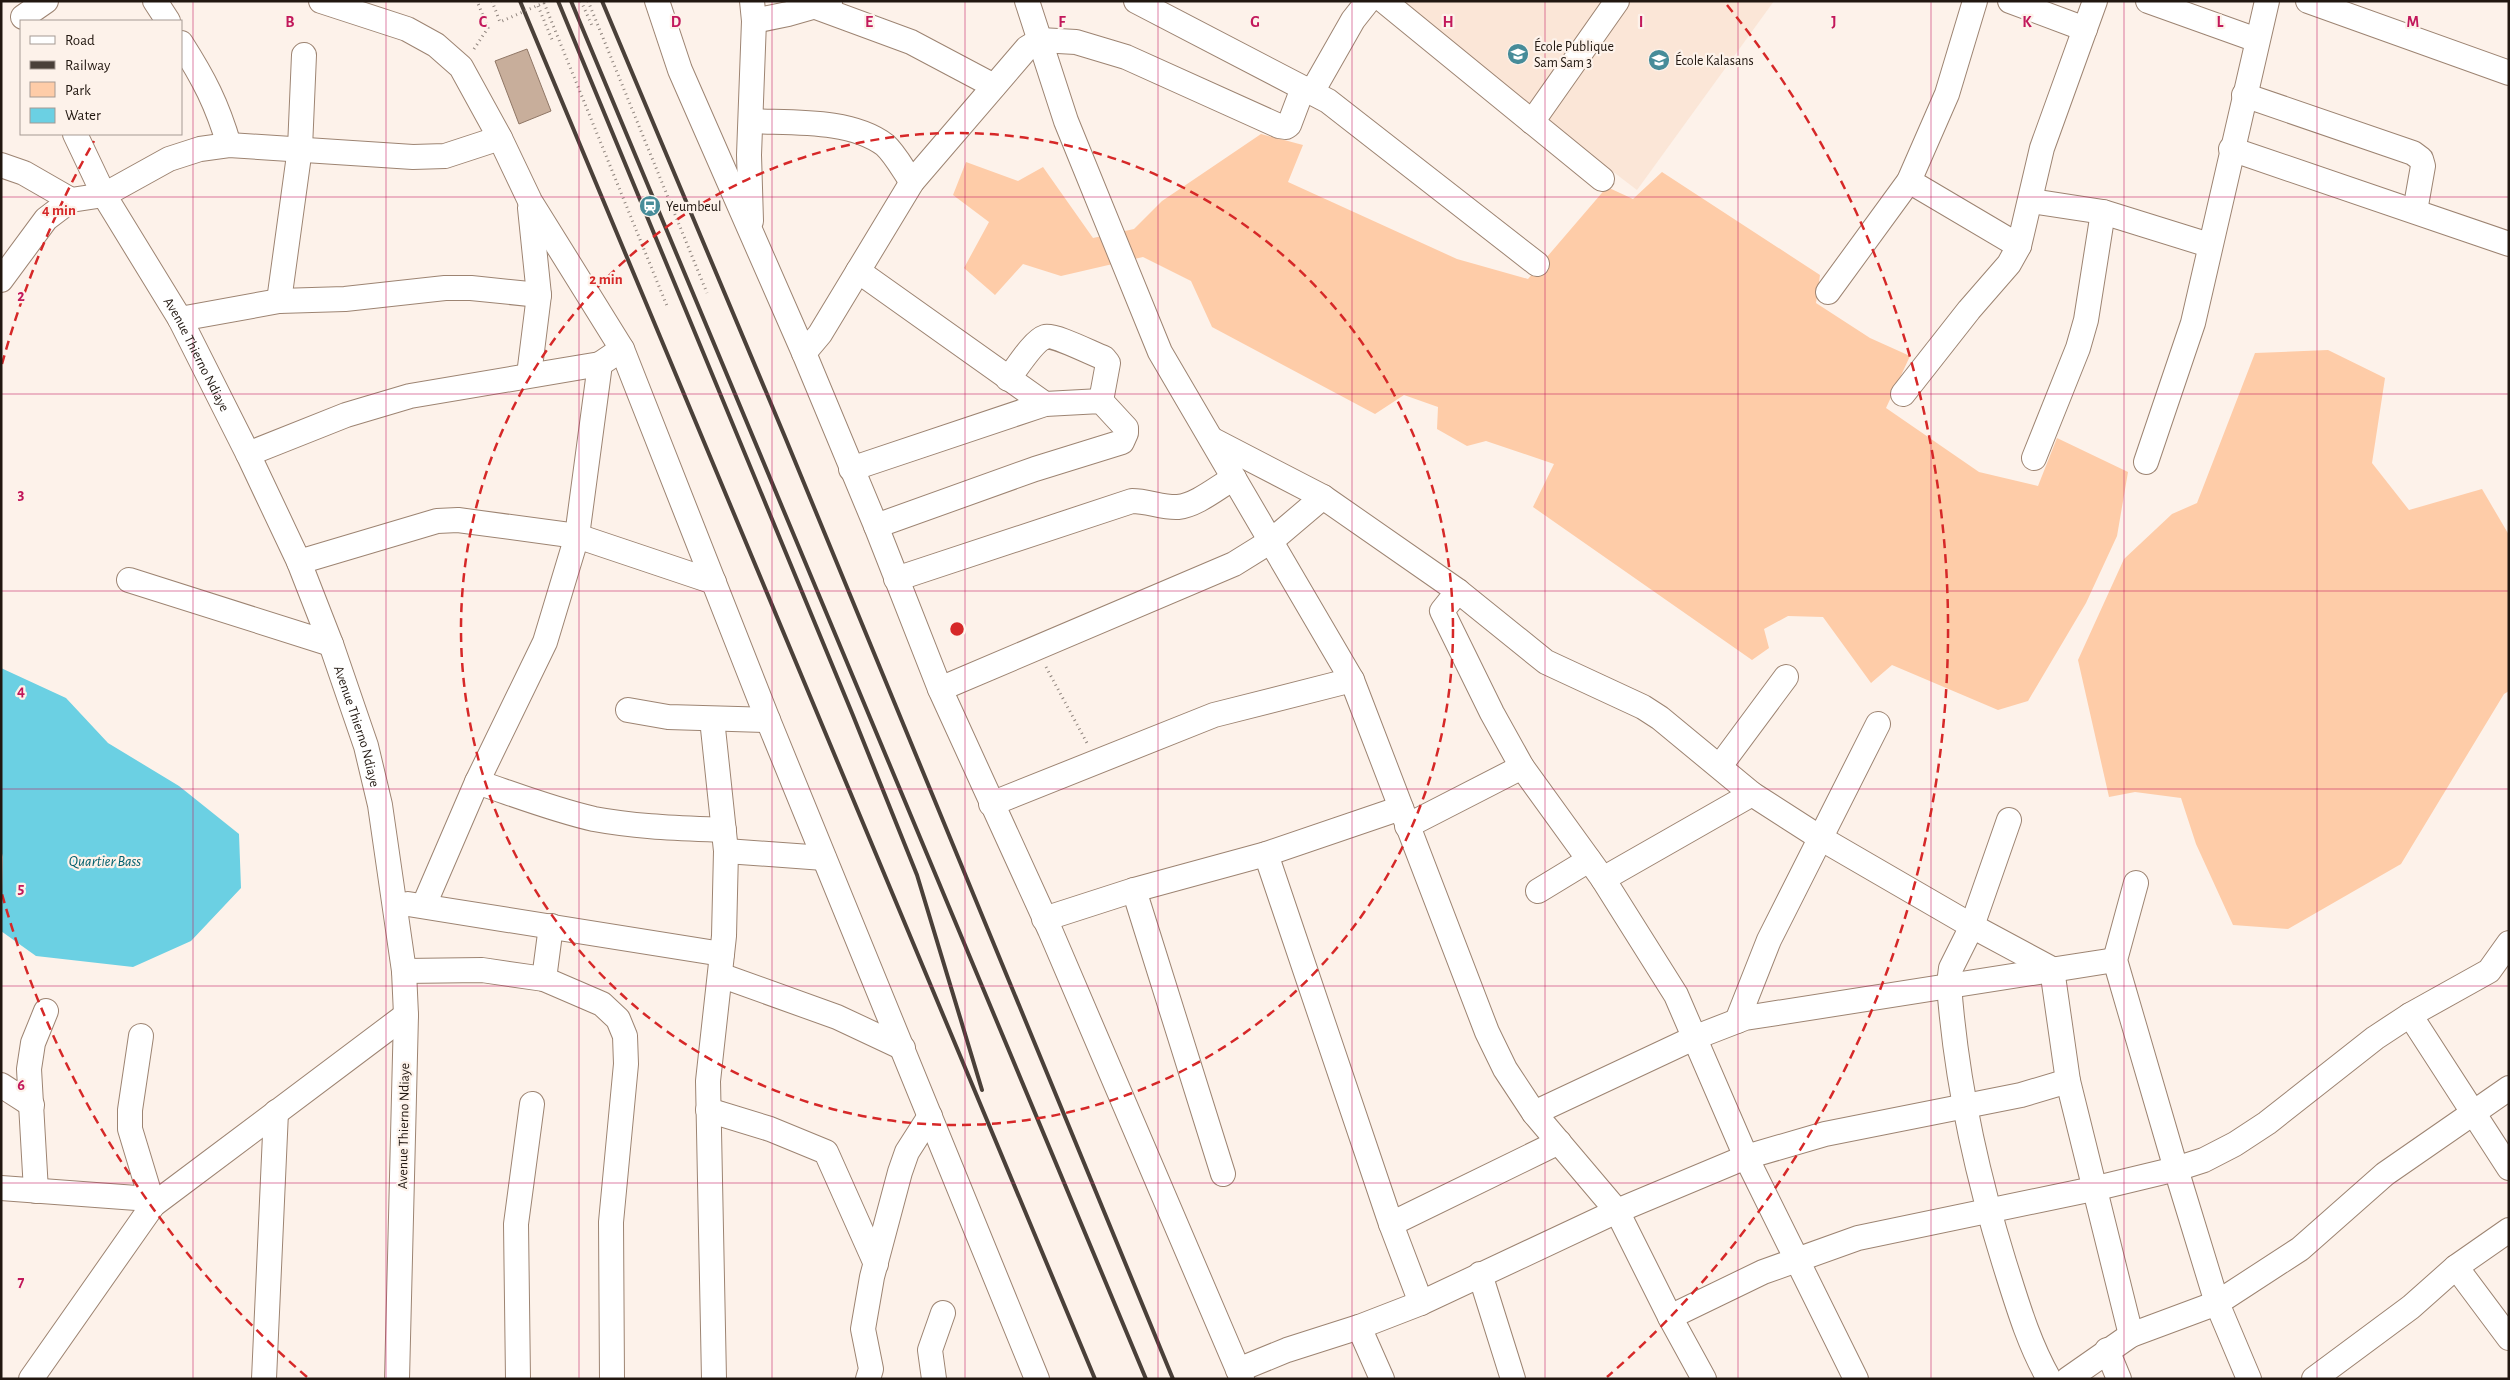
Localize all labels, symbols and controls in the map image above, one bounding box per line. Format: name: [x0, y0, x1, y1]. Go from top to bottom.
text: B: [285, 14, 295, 30]
text: C: [479, 14, 488, 30]
text: D: [671, 14, 682, 30]
text: E: [865, 14, 873, 30]
text: F: [1058, 14, 1066, 30]
text: G: [1250, 14, 1260, 30]
text: H: [1442, 14, 1454, 30]
text: I: [1639, 14, 1643, 30]
text: J: [1831, 14, 1837, 30]
text: K: [2022, 14, 2032, 30]
text: L: [2217, 14, 2224, 30]
text: M: [2407, 14, 2419, 30]
legend: [20, 20, 182, 135]
text: Road: [65, 33, 95, 48]
place label: École Publique Sam Sam 3: [1534, 37, 1614, 70]
school or university icon: École Publique Sam Sam 3: [1506, 42, 1530, 66]
school or university icon: École Kalasans: [1647, 48, 1671, 72]
place label: École Kalasans: [1675, 51, 1754, 68]
text: Railway: [65, 58, 111, 73]
text: Park: [65, 83, 91, 98]
text: Water: [65, 108, 101, 123]
station icon: Yeumbeul: [638, 194, 662, 218]
place label: Yeumbeul: [666, 200, 721, 214]
text: 4 min: [42, 203, 76, 218]
text: 2 min: [589, 272, 623, 287]
text: 2: [17, 288, 25, 304]
street label: Avenue Thierno Ndiaye: [161, 295, 231, 414]
text: 3: [18, 486, 25, 502]
centre of rings: [948, 620, 966, 638]
street label: Avenue Thierno Ndiaye: [331, 664, 381, 789]
text: 4: [17, 683, 25, 699]
water label: Quartier Bass: [69, 854, 141, 869]
text: 5: [18, 880, 25, 896]
street label: Avenue Thierno Ndiaye: [396, 1063, 412, 1189]
text: 6: [17, 1077, 25, 1093]
text: 7: [18, 1274, 25, 1290]

